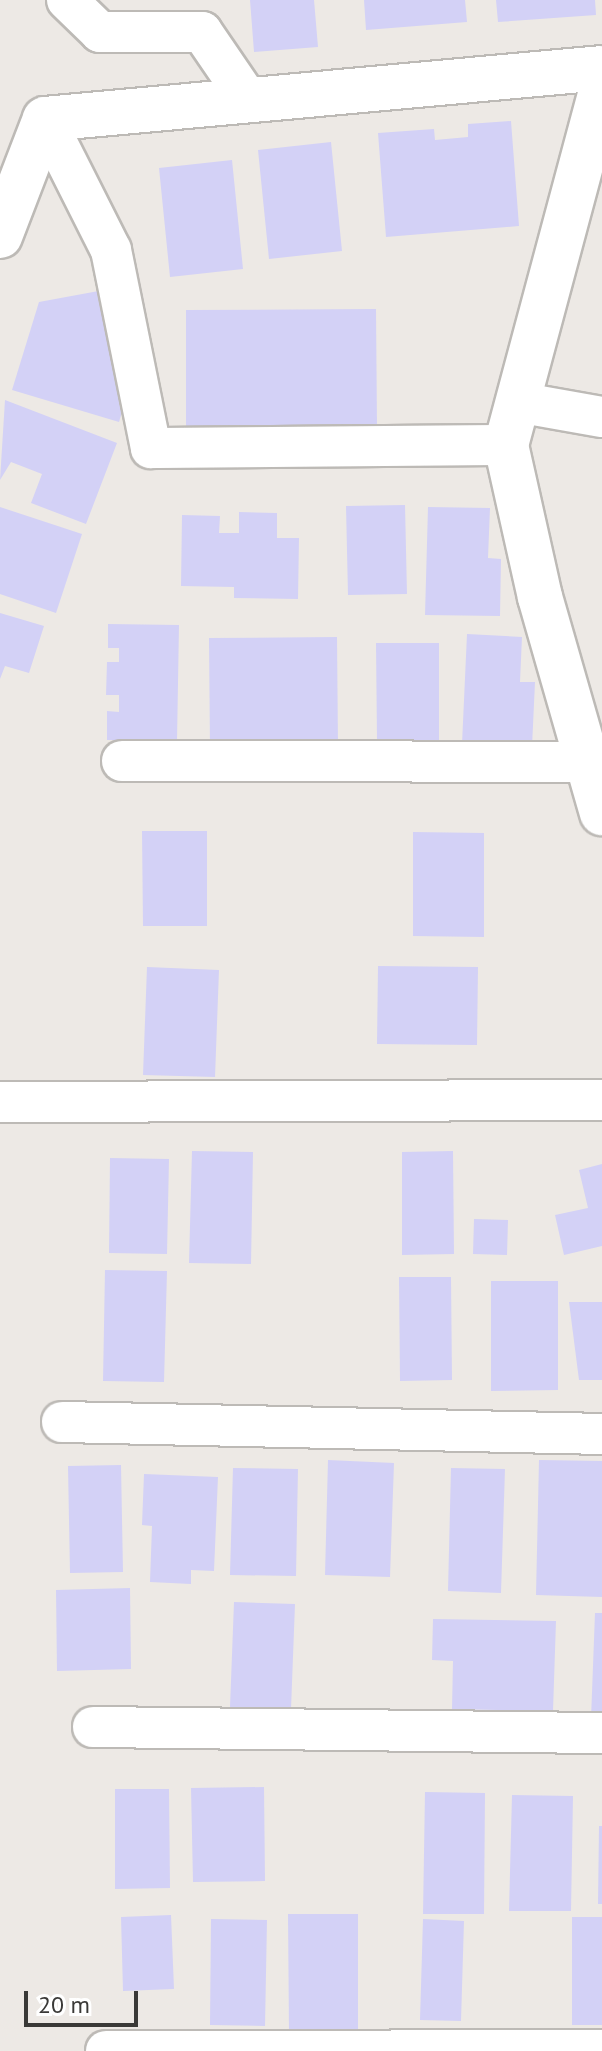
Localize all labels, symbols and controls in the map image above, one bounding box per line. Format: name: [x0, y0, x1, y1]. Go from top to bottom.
scale bar: [28, 1975, 142, 2025]
text: 20 m: [38, 1989, 90, 2020]

